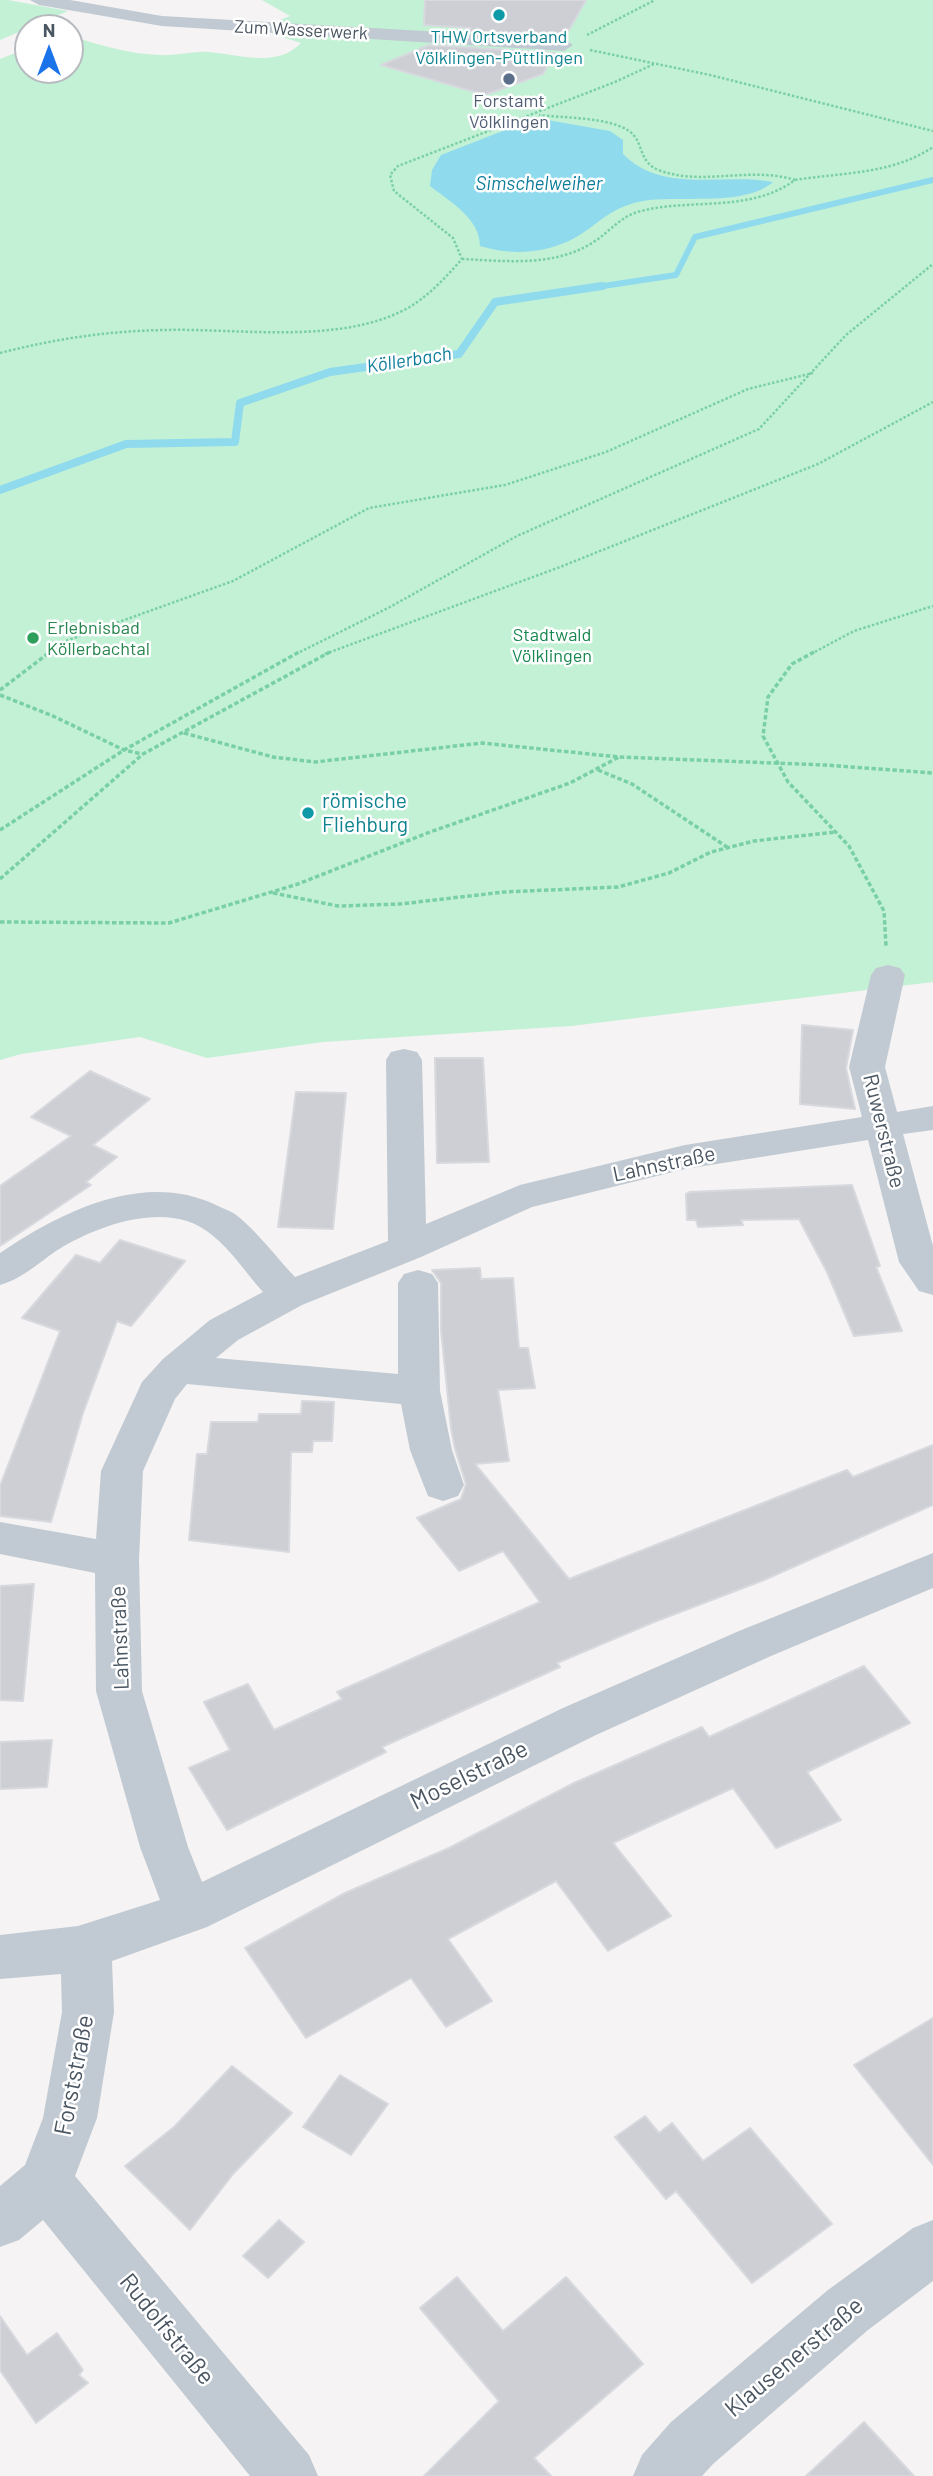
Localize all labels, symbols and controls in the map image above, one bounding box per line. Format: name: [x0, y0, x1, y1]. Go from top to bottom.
marker: THW Ortsverband Völklingen-Püttlingen: [491, 7, 507, 23]
north arrow: [14, 14, 84, 84]
street label: Zum Wasserwerk: [234, 16, 368, 44]
text: N: [43, 18, 55, 41]
place label: THW Ortsverband Völklingen-Püttlingen: [415, 26, 583, 68]
marker: Forstamt Völklingen: [501, 71, 517, 87]
place label: Forstamt Völklingen: [469, 90, 549, 132]
water label: Simschelweiher: [476, 173, 602, 195]
water label: Köllerbach: [365, 342, 453, 378]
place label: Erlebnisbad Köllerbachtal: [47, 617, 150, 660]
park label: Stadtwald Völklingen: [512, 624, 592, 666]
marker: Erlebnisbad Köllerbachtal: [25, 630, 41, 646]
place label: römische Fliehburg: [322, 788, 408, 838]
marker: römische Fliehburg: [300, 805, 316, 821]
street label: Ruwerstraße: [858, 1071, 910, 1191]
street label: Lahnstraße: [610, 1141, 718, 1187]
street label: Lahnstraße: [106, 1585, 134, 1691]
street label: Moselstraße: [405, 1734, 533, 1816]
street label: Forststraße: [48, 2012, 100, 2138]
street label: Rudolfstraße: [113, 2268, 221, 2390]
street label: Klausenerstraße: [719, 2291, 869, 2423]

